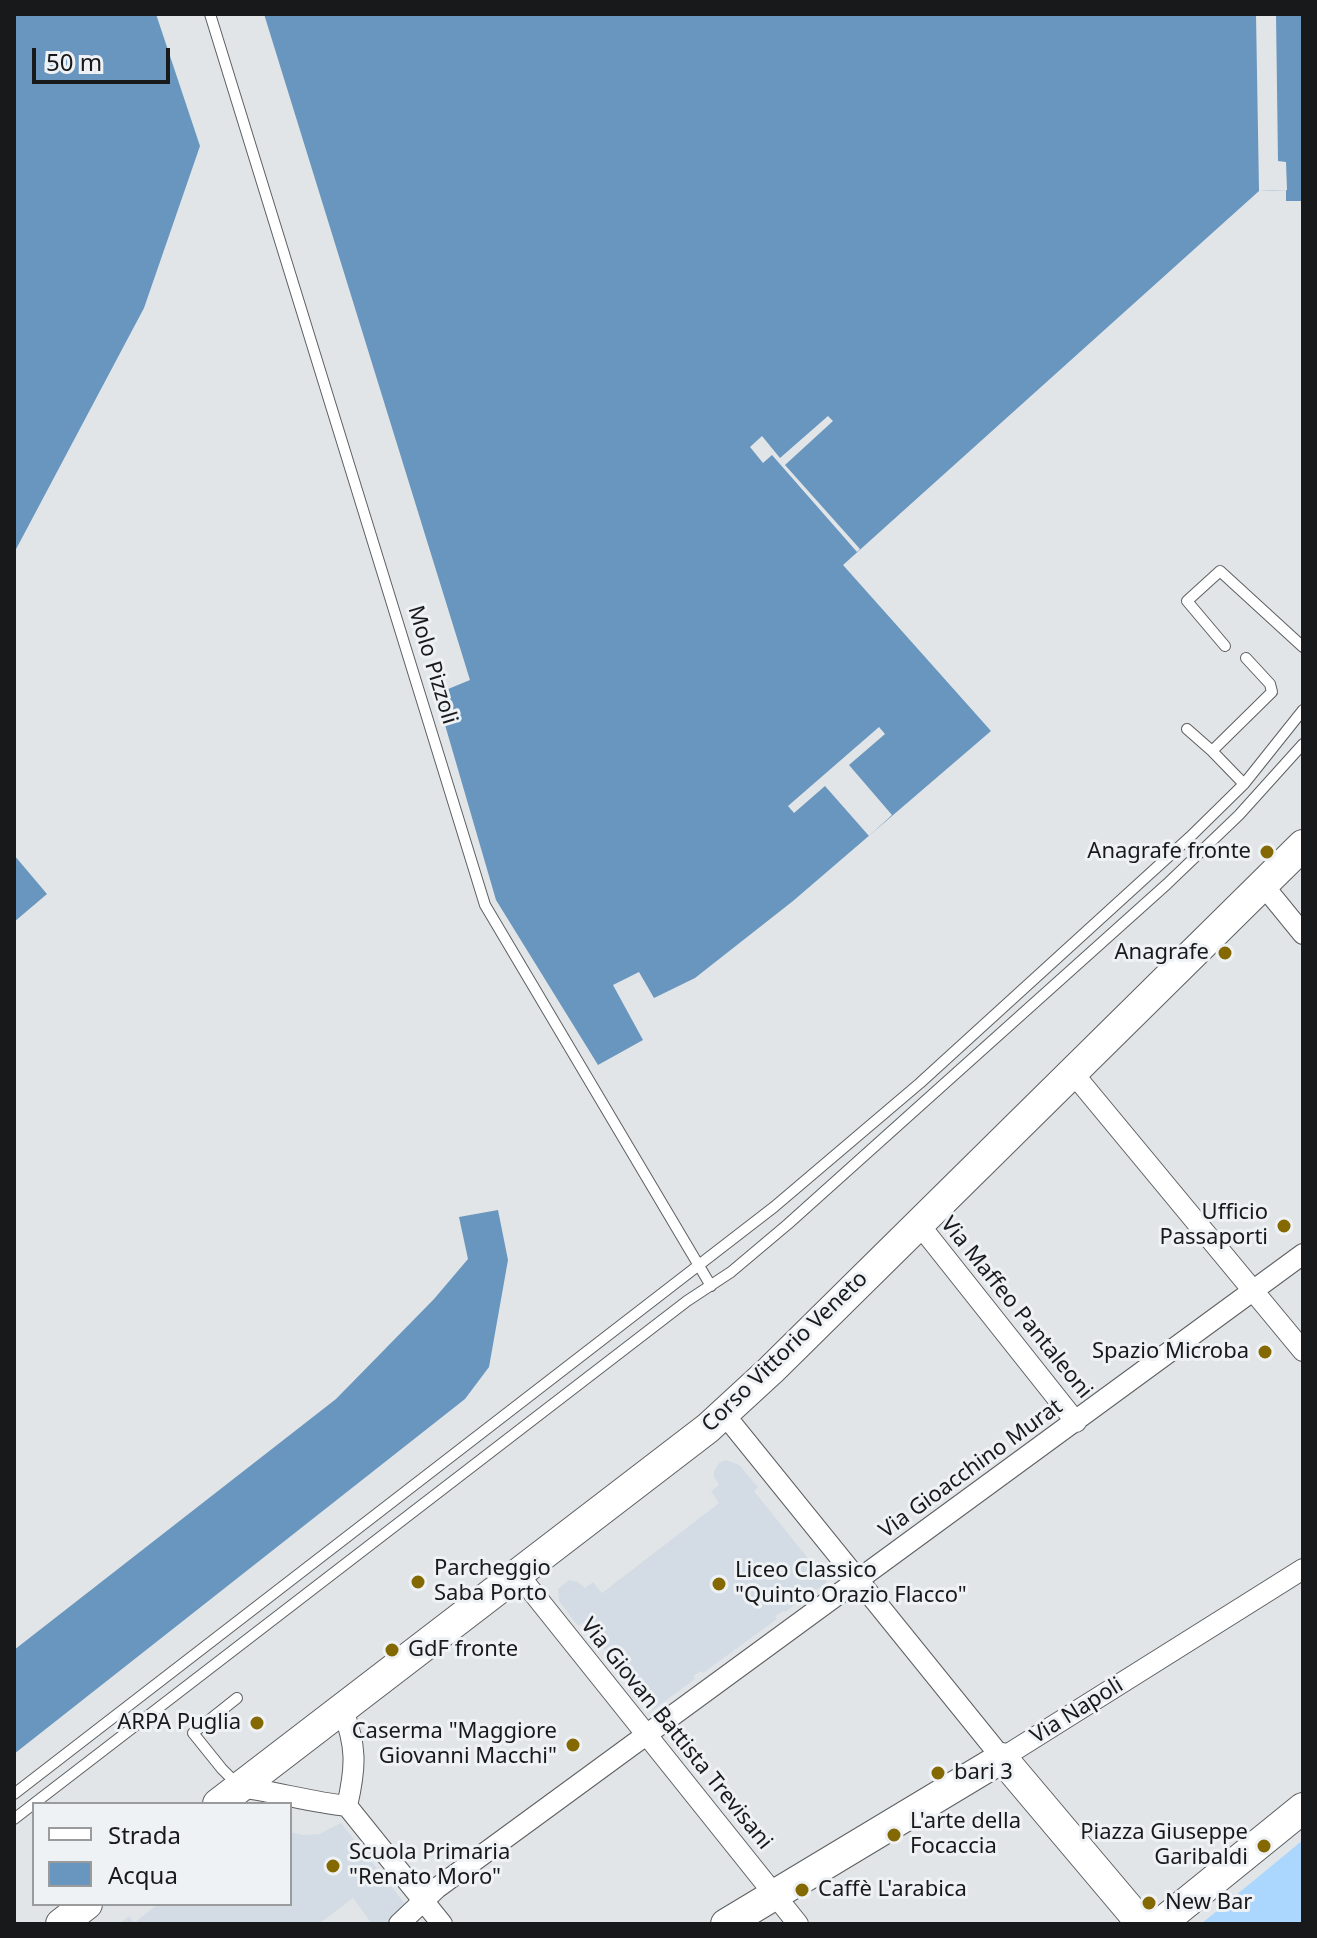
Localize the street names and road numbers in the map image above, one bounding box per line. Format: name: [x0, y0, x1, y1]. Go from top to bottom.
street label: Molo Pizzoli: [401, 603, 463, 727]
street label: Via Maffeo Pantaleoni: [935, 1212, 1097, 1404]
street label: Corso Vittorio Veneto: [697, 1266, 873, 1438]
street label: Via Gioacchino Murat: [874, 1394, 1068, 1544]
street label: Via Giovan Battista Trevisani: [575, 1613, 777, 1855]
street label: Via Napoli: [1026, 1672, 1128, 1750]

